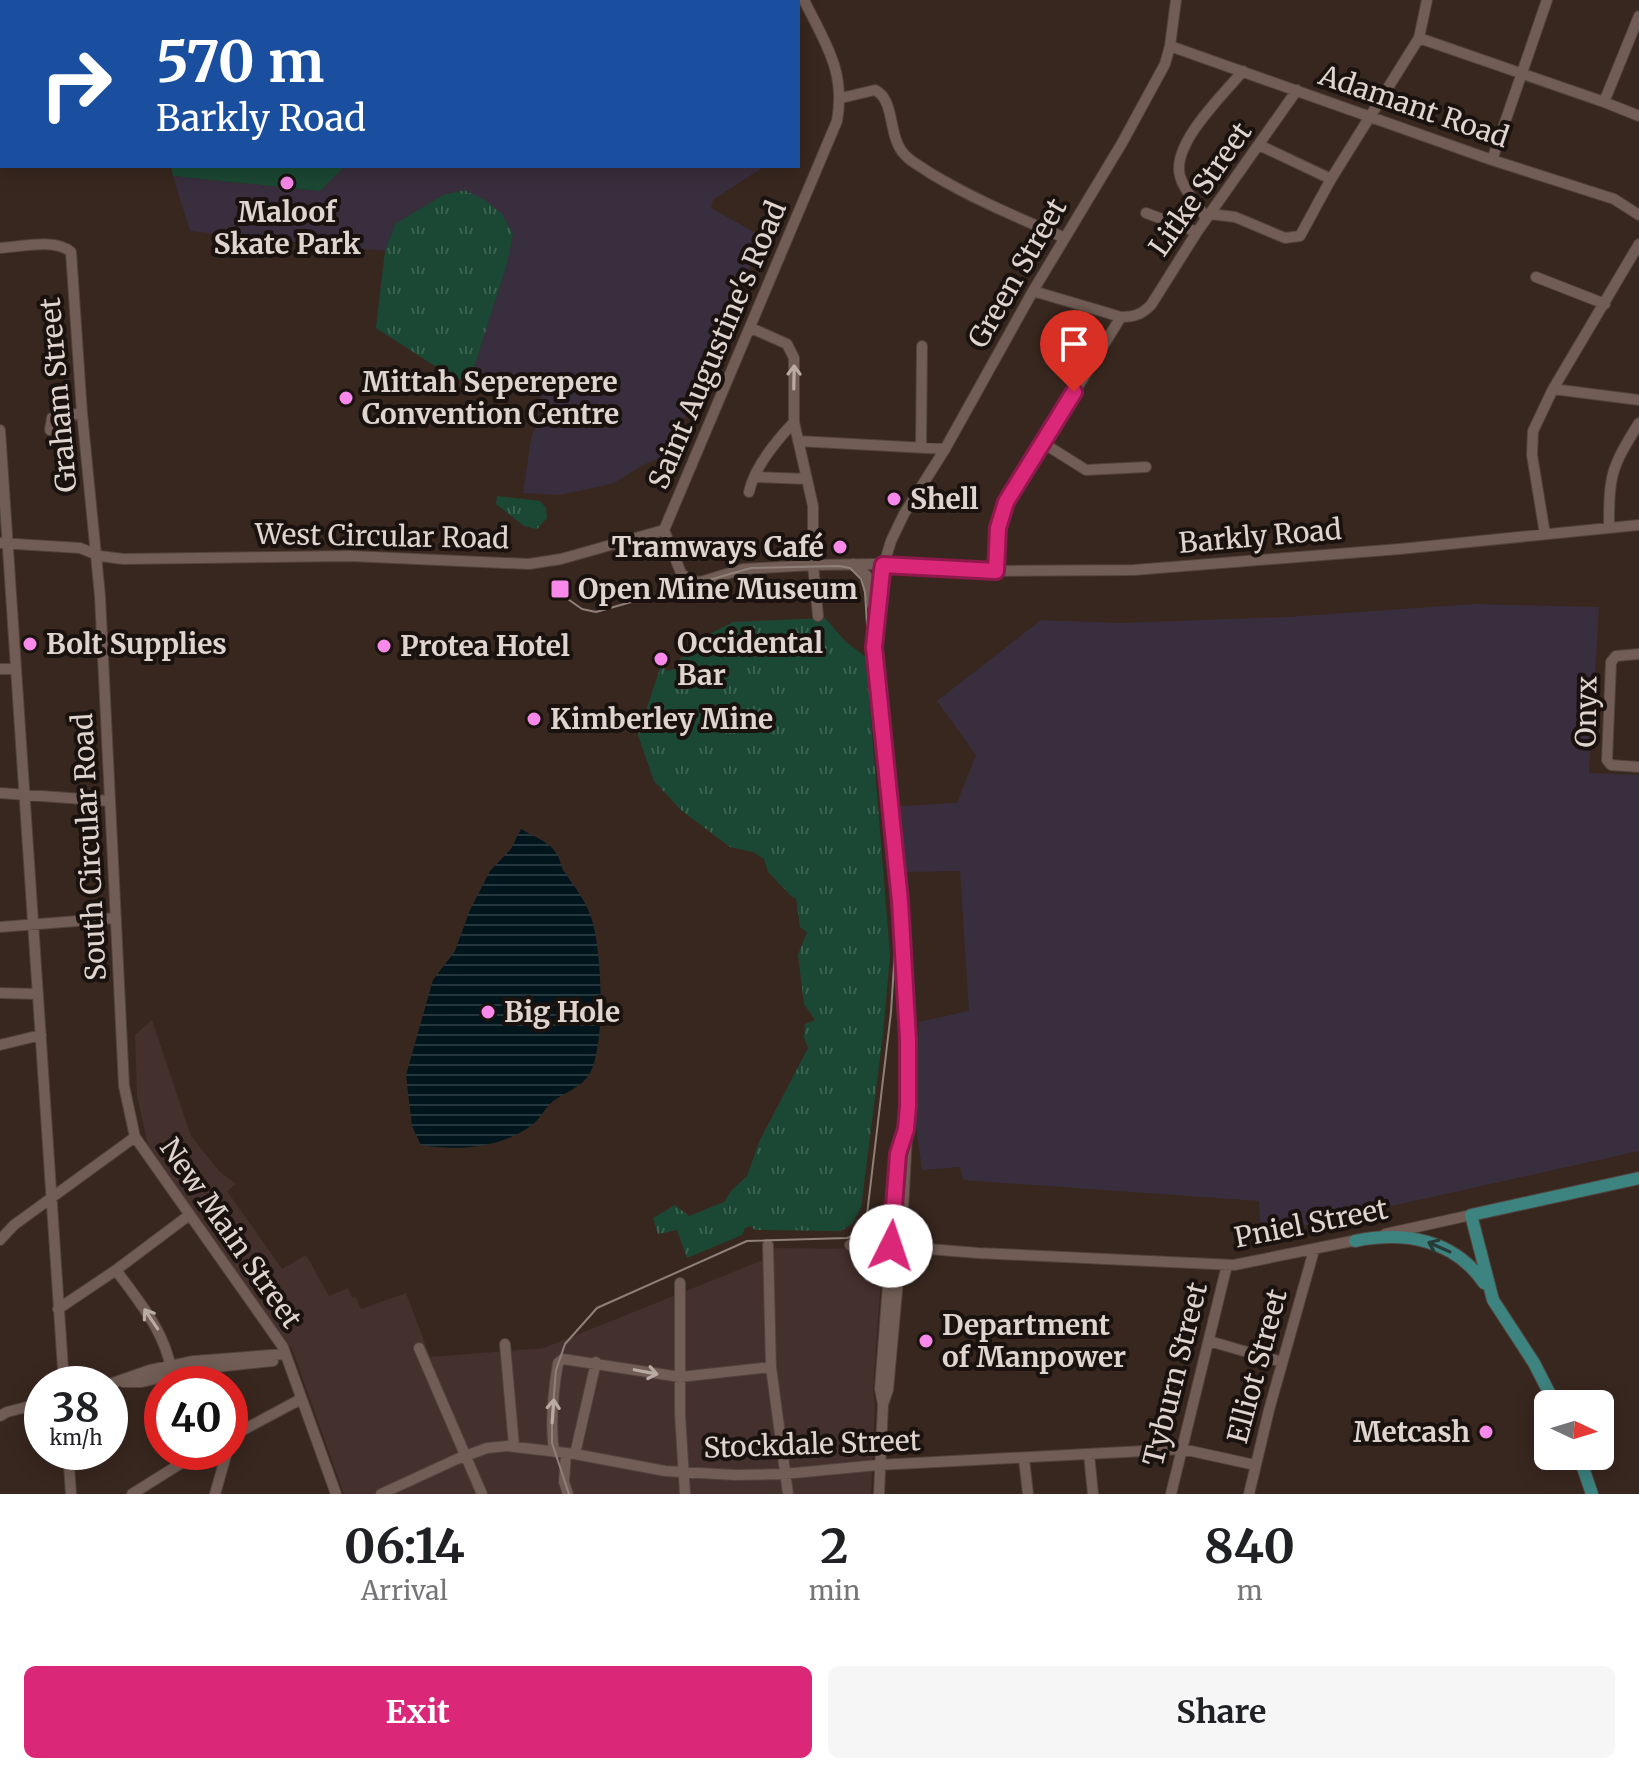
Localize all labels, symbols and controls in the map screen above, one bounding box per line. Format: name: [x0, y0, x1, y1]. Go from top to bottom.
text: 570 m: [156, 27, 324, 97]
icon: right: [24, 32, 128, 136]
street label: Adamant Road: [1314, 56, 1514, 155]
text: Barkly Road: [156, 96, 366, 141]
street label: Litke Street: [1141, 115, 1259, 263]
marker: Maloof Skate Park: [278, 174, 296, 192]
street label: Green Street: [960, 192, 1074, 354]
place label: Maloof Skate Park: [213, 194, 361, 262]
street label: Saint Augustine's Road: [640, 196, 794, 494]
street label: Graham Street: [32, 296, 84, 494]
pin: [1040, 310, 1108, 392]
icon: arrive: [1052, 322, 1096, 366]
place label: Mittah Seperepere Convention Centre: [362, 364, 619, 432]
one-way arrow: [786, 364, 801, 391]
marker: Mittah Seperepere Convention Centre: [337, 389, 355, 407]
place label: Shell: [910, 481, 979, 517]
marker: Shell: [885, 490, 903, 508]
street label: Barkly Road: [1177, 511, 1343, 561]
street label: West Circular Road: [254, 516, 509, 556]
place label: Tramways Café: [612, 529, 824, 565]
marker: Tramways Café: [831, 538, 849, 556]
place label: Open Mine Museum: [578, 571, 858, 607]
marker: Open Mine Museum: [549, 578, 571, 600]
place label: Occidental Bar: [677, 625, 823, 693]
place label: Bolt Supplies: [46, 626, 227, 662]
place label: Protea Hotel: [400, 628, 570, 664]
marker: Bolt Supplies: [21, 635, 39, 653]
marker: Protea Hotel: [375, 637, 393, 655]
marker: Occidental Bar: [652, 650, 670, 668]
street label: Onyx: [1567, 676, 1605, 748]
place label: Kimberley Mine: [550, 701, 773, 737]
marker: Kimberley Mine: [525, 710, 543, 728]
street label: South Circular Road: [64, 712, 114, 982]
place label: Big Hole: [504, 994, 620, 1030]
marker: Big Hole: [479, 1003, 497, 1021]
street label: New Main Street: [152, 1131, 310, 1335]
street label: Pniel Street: [1231, 1190, 1391, 1256]
position arrow: [849, 1204, 933, 1288]
one-way arrow: [1428, 1238, 1452, 1253]
street label: Tyburn Street: [1135, 1278, 1215, 1470]
street label: Elliot Street: [1219, 1285, 1295, 1447]
place label: Department of Manpower: [942, 1307, 1126, 1375]
one-way arrow: [143, 1309, 159, 1331]
marker: Department of Manpower: [917, 1332, 935, 1350]
one-way arrow: [632, 1365, 658, 1380]
speed limit sign: 40: [144, 1366, 248, 1470]
text: 38: [52, 1383, 100, 1433]
north arrow: [1534, 1390, 1614, 1470]
map controls: [1534, 1390, 1614, 1470]
one-way arrow: [546, 1398, 561, 1425]
place label: Metcash: [1353, 1414, 1470, 1450]
street label: Stockdale Street: [703, 1422, 921, 1466]
marker: Metcash: [1477, 1423, 1495, 1441]
text: km/h: [50, 1425, 102, 1450]
text: 06:14: [344, 1516, 465, 1576]
text: 2: [820, 1516, 849, 1576]
text: 840: [1204, 1516, 1295, 1576]
text: Arrival: [361, 1574, 448, 1607]
text: min: [809, 1574, 860, 1607]
text: m: [1237, 1574, 1263, 1607]
button: Exit: [24, 1666, 812, 1758]
button: Share: [828, 1666, 1615, 1758]

